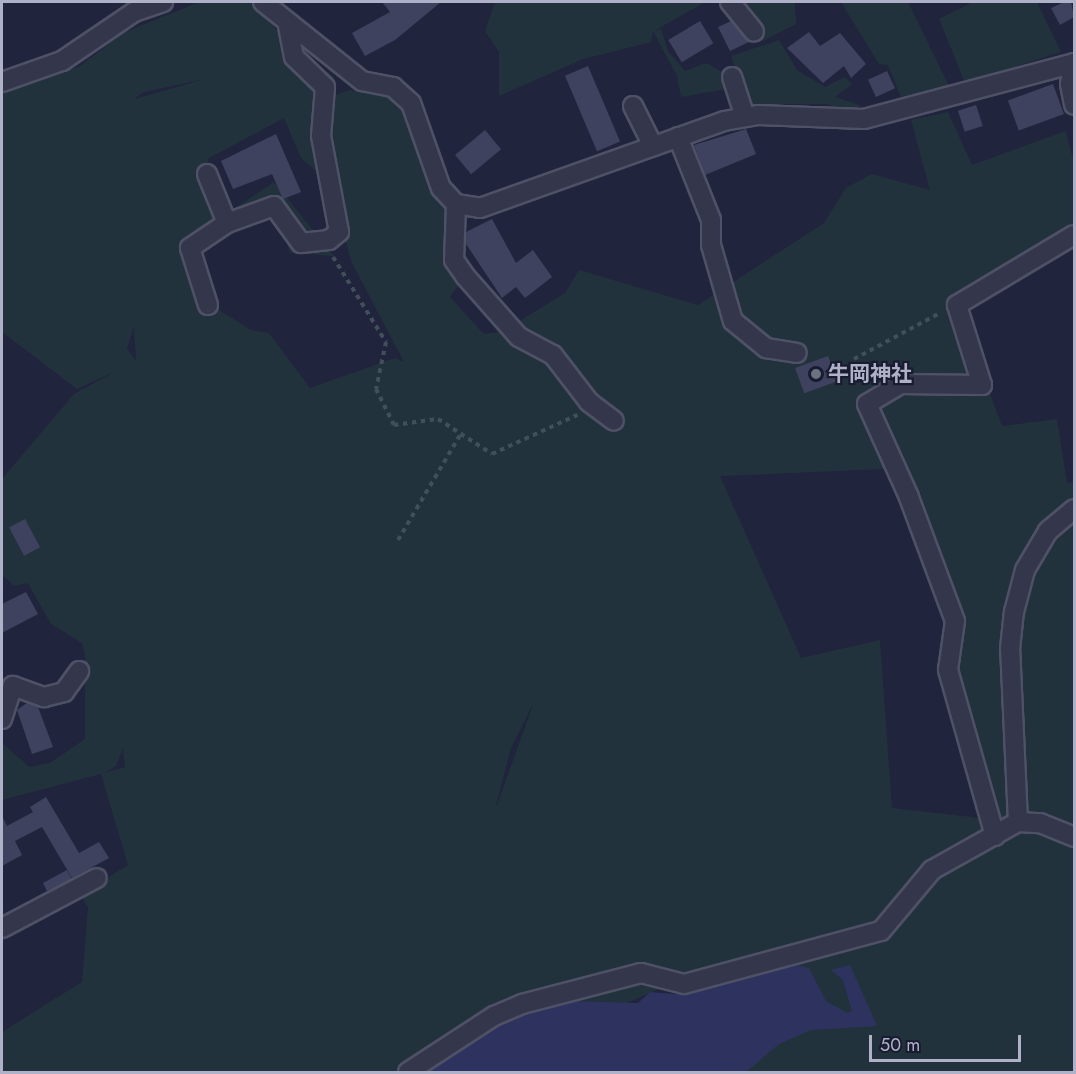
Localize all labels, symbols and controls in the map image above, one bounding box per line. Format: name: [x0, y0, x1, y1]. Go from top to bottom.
place label: 牛岡神社: [828, 361, 912, 387]
marker: 牛岡神社: [809, 367, 823, 381]
scale bar: [872, 1023, 1024, 1061]
text: 50 m: [880, 1032, 920, 1058]

